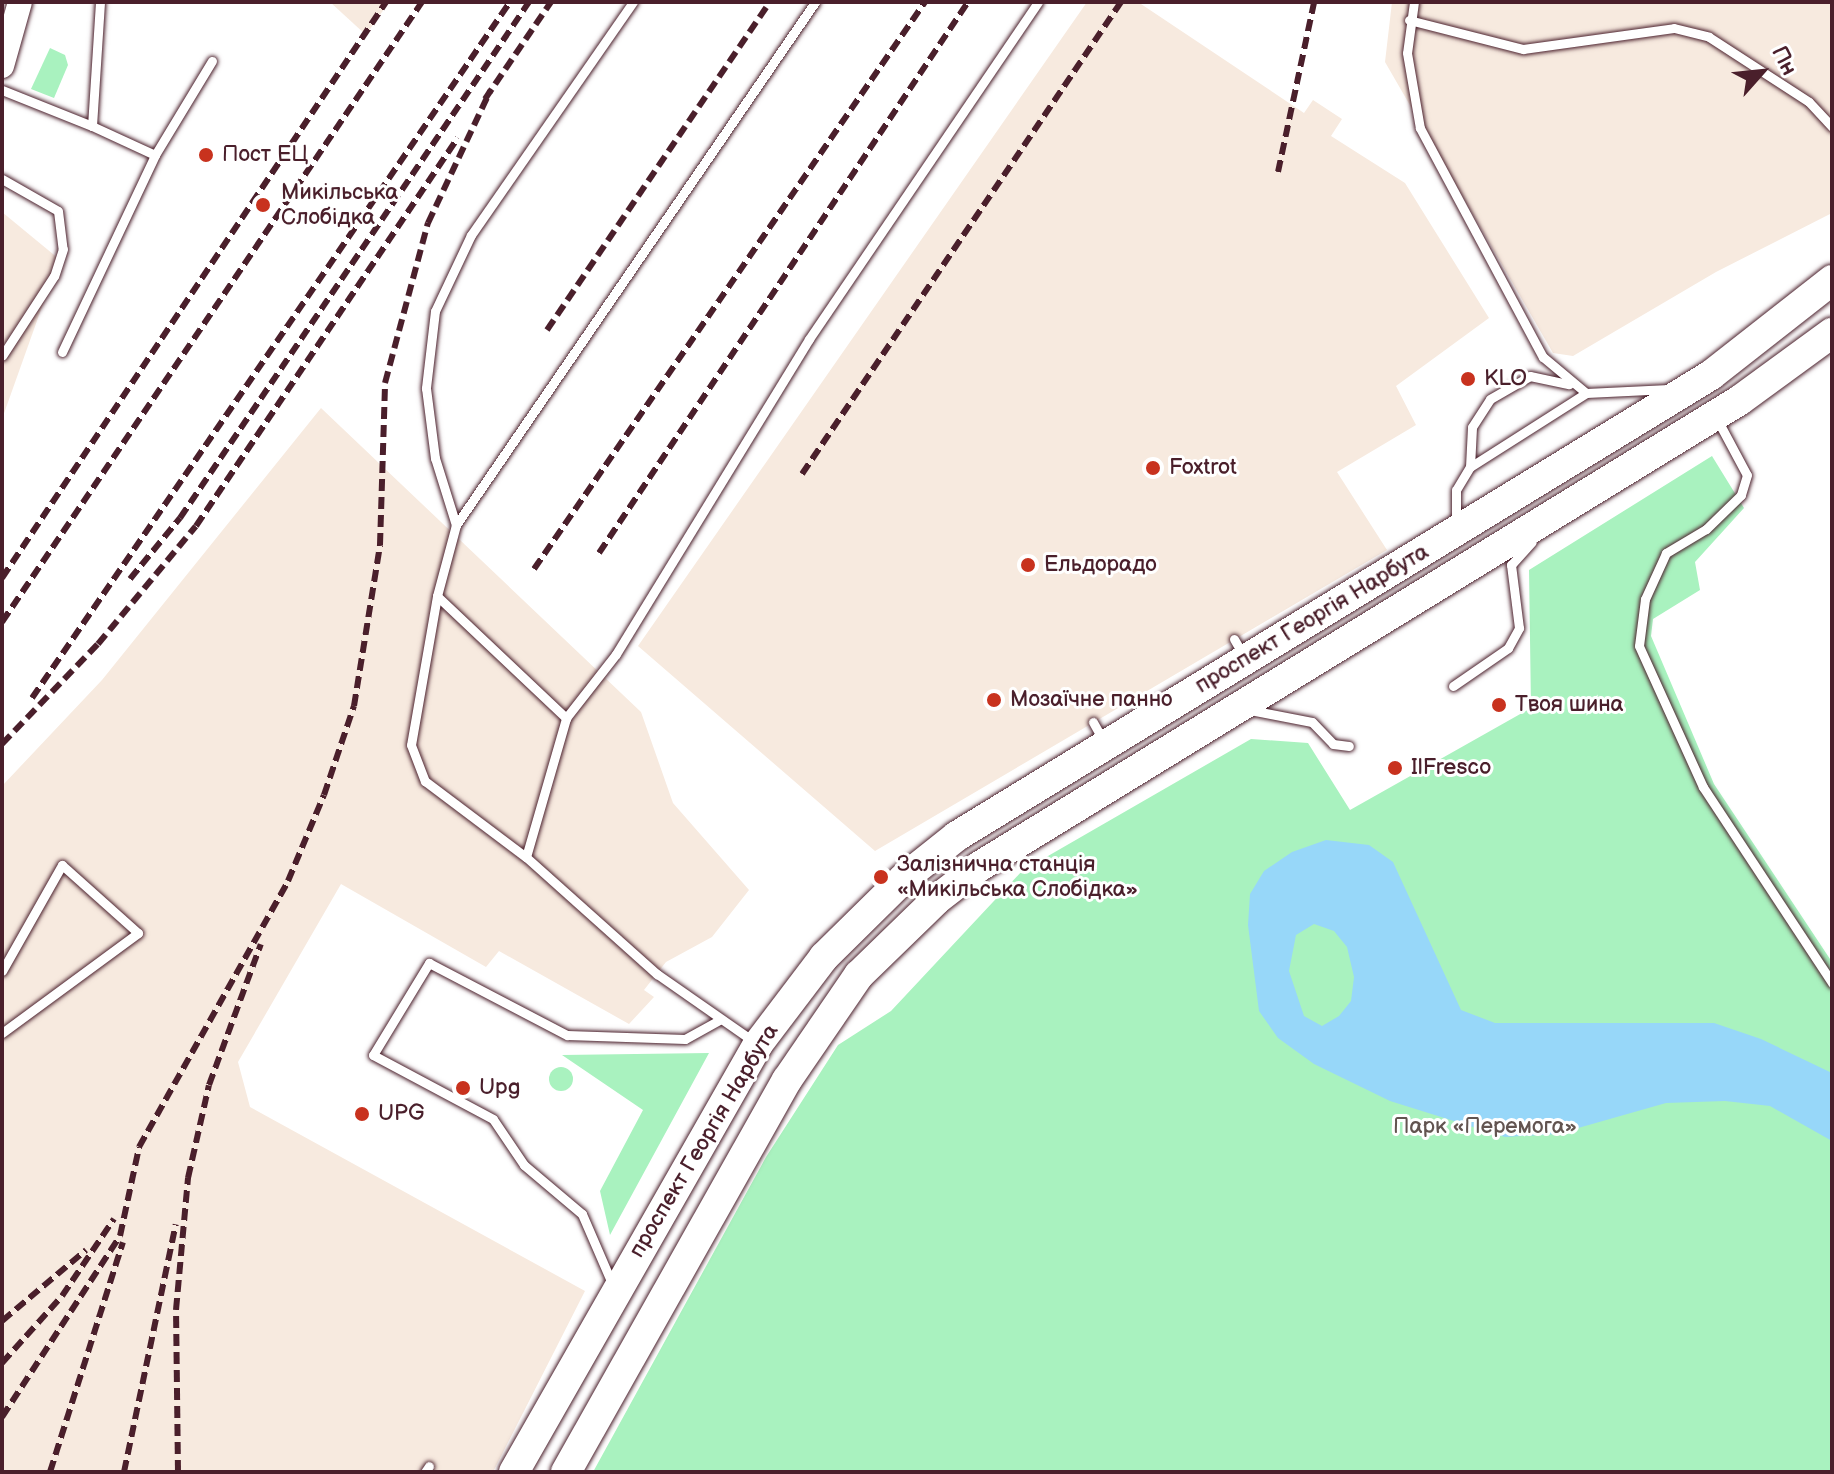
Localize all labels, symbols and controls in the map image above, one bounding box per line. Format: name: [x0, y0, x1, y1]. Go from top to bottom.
north arrow: [1722, 32, 1802, 112]
text: Пн: [1765, 42, 1803, 80]
place label: Пост ЕЦ: [222, 142, 308, 168]
marker: Пост ЕЦ: [197, 146, 215, 164]
place label: Микільська Слобідка: [281, 179, 398, 230]
marker: Микільська Слобідка: [252, 194, 274, 216]
place label: KLO: [1484, 366, 1527, 392]
marker: KLO: [1459, 370, 1477, 388]
place label: Foxtrot: [1169, 455, 1237, 481]
marker: Foxtrot: [1144, 459, 1162, 477]
street label: проспект Георгія Нарбута: [1191, 539, 1433, 699]
place label: Ельдорадо: [1044, 552, 1157, 578]
marker: Ельдорадо: [1019, 556, 1037, 574]
place label: Мозаїчне панно: [1010, 687, 1173, 713]
marker: Мозаїчне панно: [985, 691, 1003, 709]
place label: Твоя шина: [1515, 692, 1624, 718]
marker: Твоя шина: [1490, 696, 1508, 714]
place label: IlFresco: [1411, 755, 1491, 781]
marker: IlFresco: [1386, 759, 1404, 777]
place label: Залізнична станція «Микільська Слобідка»: [897, 851, 1138, 902]
marker: Залізнична станція «Микільська Слобідка»: [872, 868, 890, 886]
street label: проспект Георгія Нарбута: [624, 1020, 784, 1262]
place label: Upg: [479, 1075, 521, 1101]
marker: Upg: [454, 1079, 472, 1097]
place label: UPG: [378, 1101, 424, 1127]
marker: UPG: [353, 1105, 371, 1123]
park label: Парк «Перемога»: [1393, 1114, 1577, 1140]

